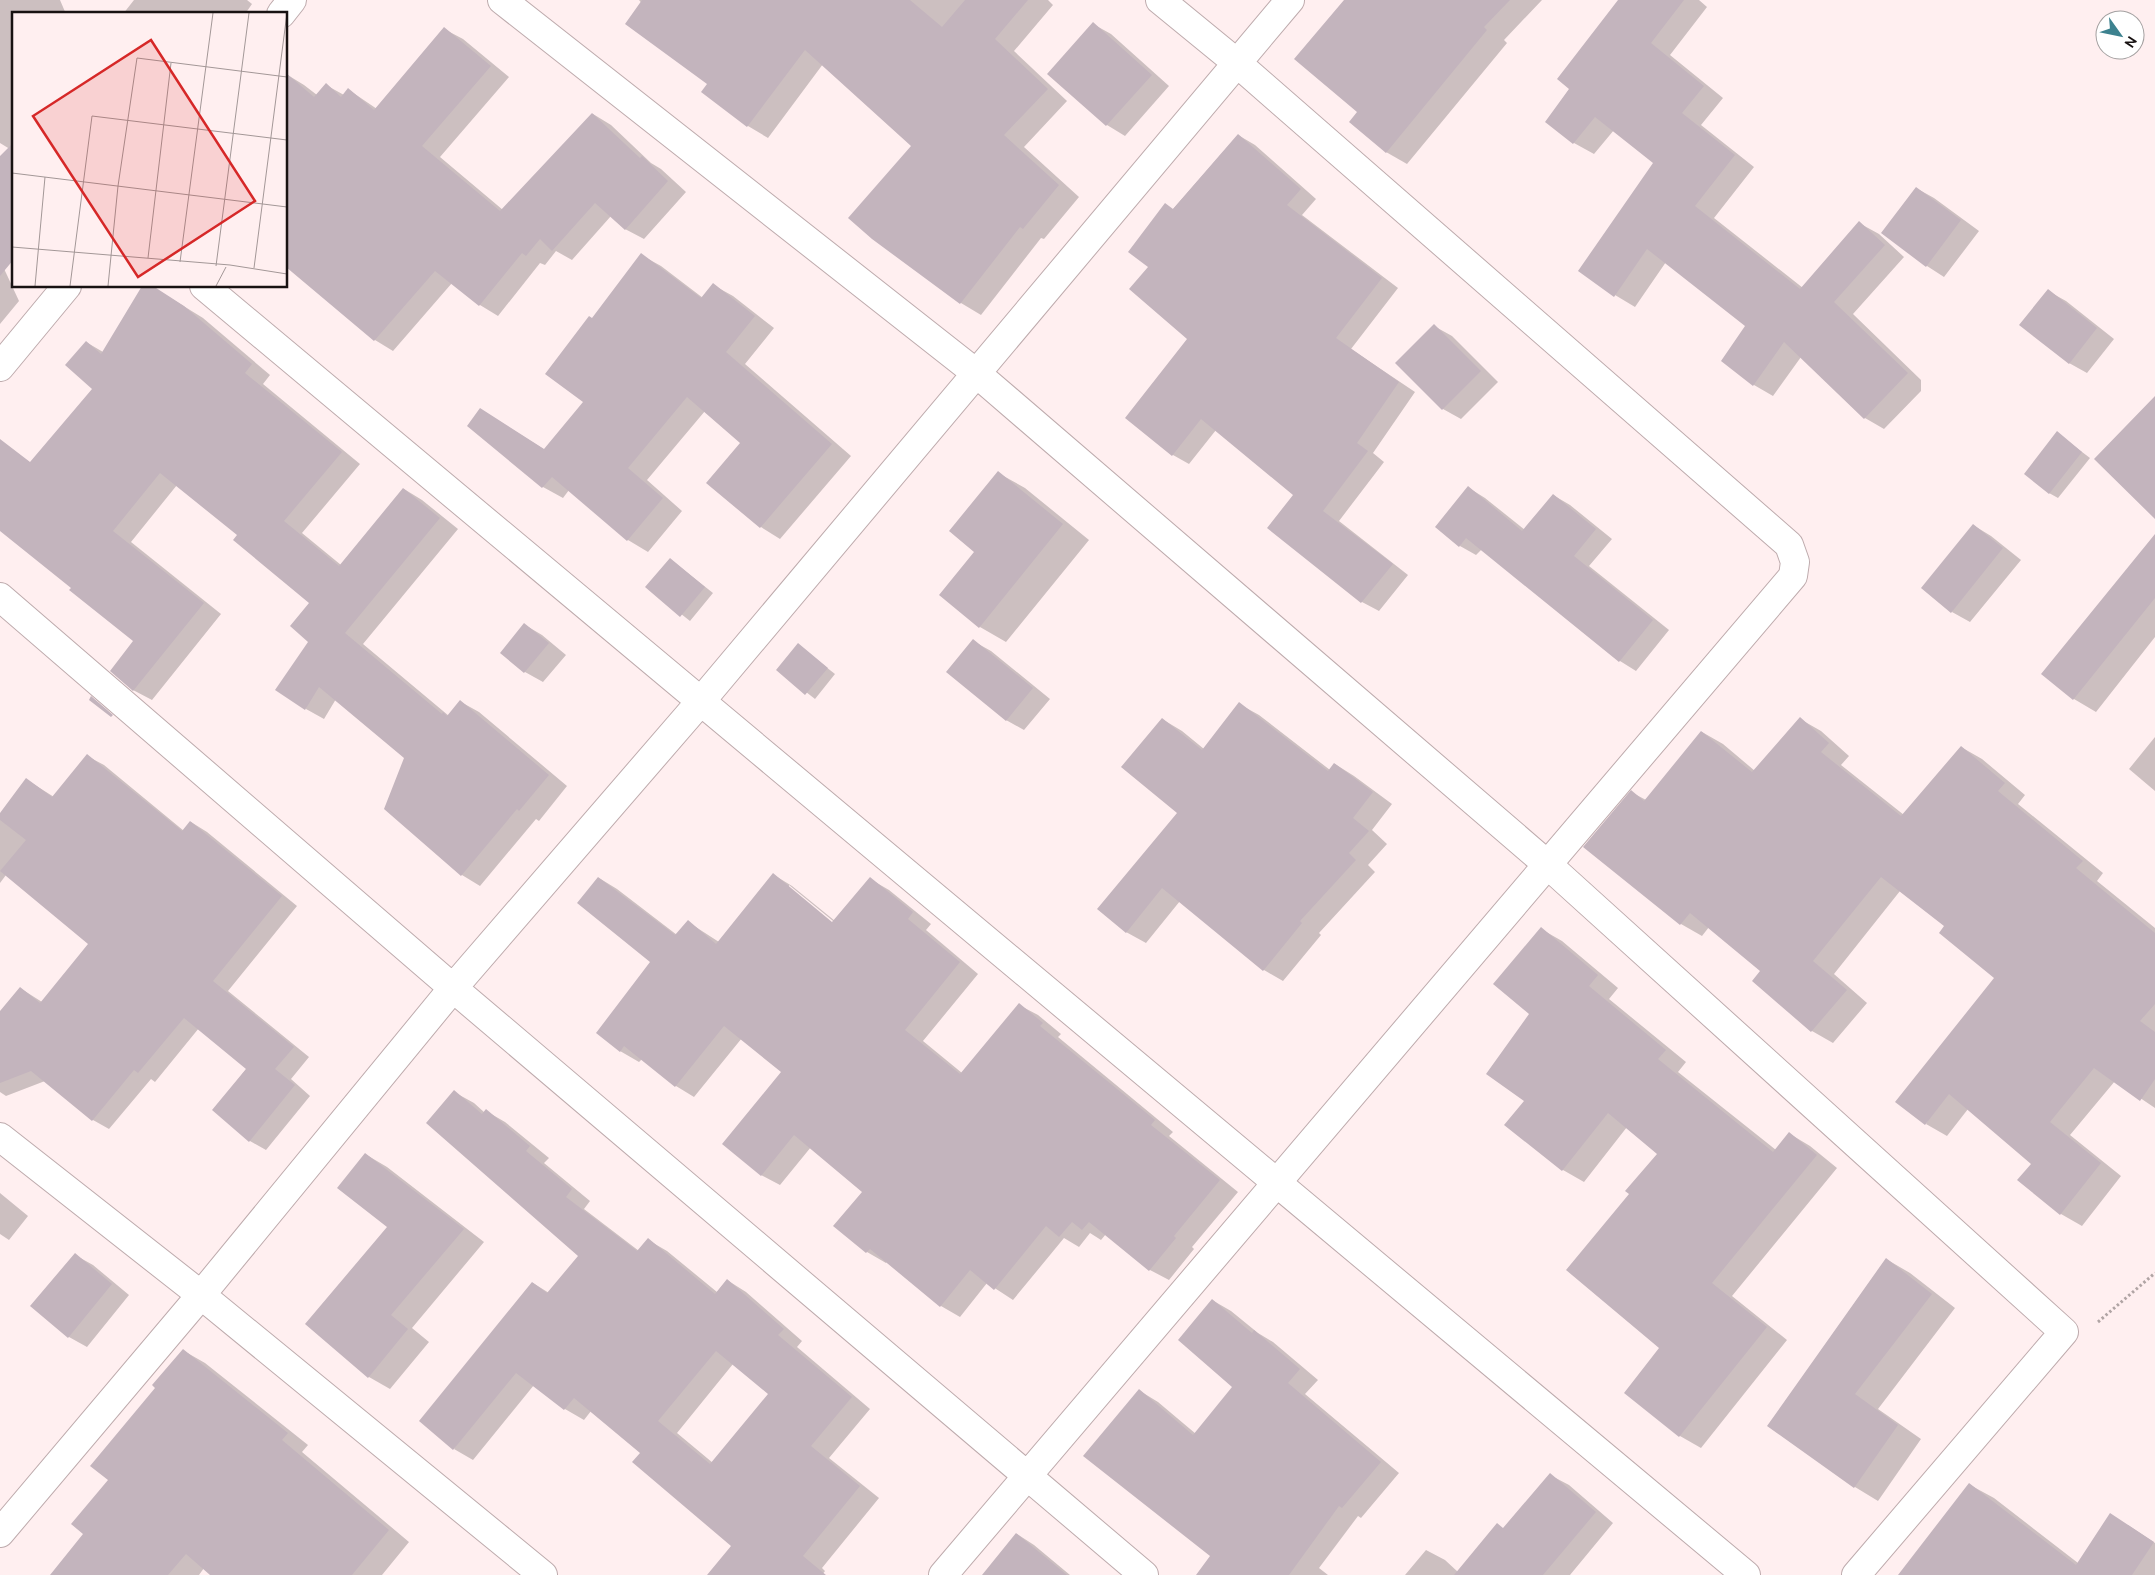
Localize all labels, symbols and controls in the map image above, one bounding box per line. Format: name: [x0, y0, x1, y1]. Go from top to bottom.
north arrow: [2095, 10, 2145, 60]
inset map: [12, 12, 288, 288]
text: N: [2121, 33, 2140, 51]

